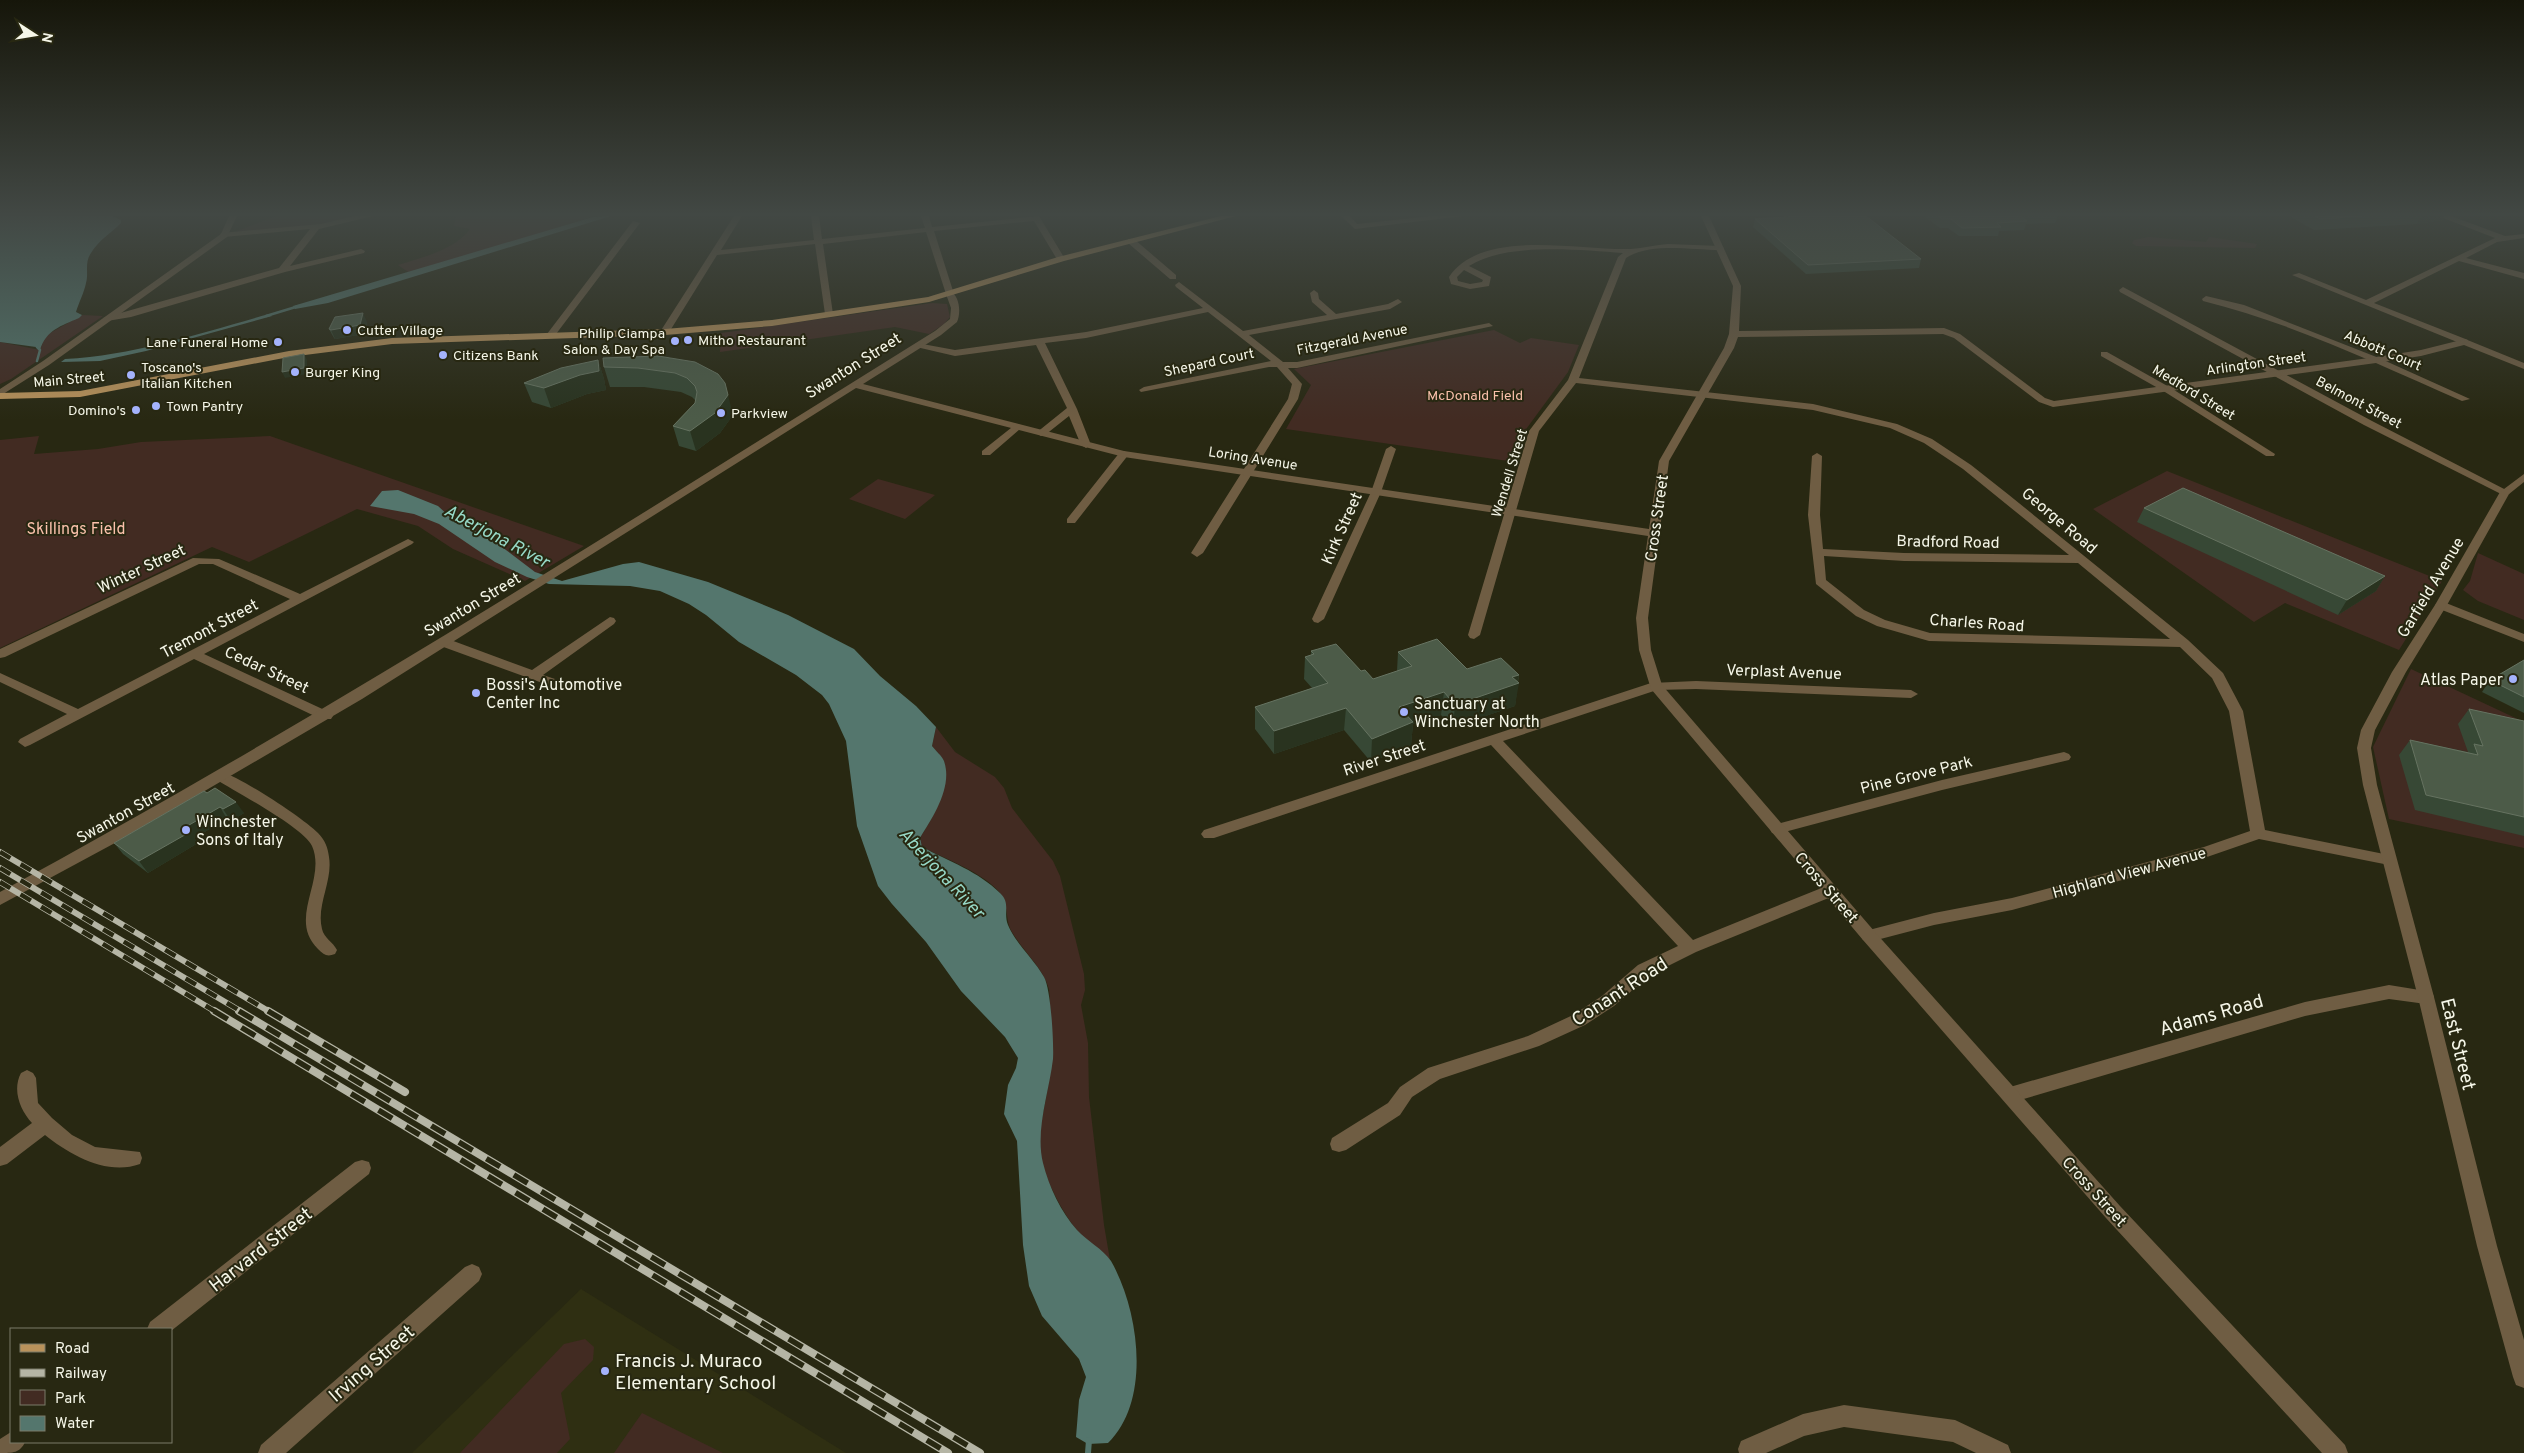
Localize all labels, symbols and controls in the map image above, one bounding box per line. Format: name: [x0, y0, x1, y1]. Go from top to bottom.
north arrow: [10, 10, 60, 60]
text: N: [37, 31, 56, 44]
street label: Fitzgerald Avenue: [1295, 321, 1409, 360]
place label: Cutter Village: [357, 323, 443, 340]
marker: Cutter Village: [341, 324, 353, 336]
place label: Philip Ciampa Salon & Day Spa: [563, 326, 665, 359]
street label: Abbott Court: [2341, 327, 2424, 375]
street label: Swanton Street: [802, 329, 906, 404]
place label: Mitho Restaurant: [698, 333, 806, 350]
marker: Mitho Restaurant: [682, 334, 694, 346]
place label: Lane Funeral Home: [146, 335, 268, 352]
marker: Philip Ciampa Salon & Day Spa: [669, 335, 681, 347]
marker: Lane Funeral Home: [272, 336, 284, 348]
street label: Shepard Court: [1163, 346, 1256, 381]
place label: Citizens Bank: [453, 348, 539, 365]
marker: Citizens Bank: [437, 349, 449, 361]
street label: Arlington Street: [2205, 349, 2307, 380]
place label: Toscano's Italian Kitchen: [141, 360, 232, 393]
street label: Medford Street: [2149, 362, 2238, 425]
place label: Burger King: [305, 365, 380, 382]
marker: Burger King: [289, 366, 301, 378]
street label: Main Street: [33, 369, 105, 392]
marker: Toscano's Italian Kitchen: [125, 369, 137, 381]
street label: Belmont Street: [2312, 373, 2404, 433]
park label: McDonald Field: [1427, 388, 1523, 405]
place label: Town Pantry: [166, 399, 243, 416]
marker: Town Pantry: [150, 400, 162, 412]
place label: Domino's: [68, 403, 126, 420]
marker: Domino's: [130, 404, 142, 416]
place label: Parkview: [731, 406, 788, 423]
marker: Parkview: [715, 407, 727, 419]
street label: Wendell Street: [1489, 427, 1532, 520]
street label: Loring Avenue: [1207, 444, 1299, 475]
street label: Cross Street: [1642, 473, 1674, 563]
street label: George Road: [2017, 484, 2101, 559]
street label: Kirk Street: [1318, 490, 1368, 568]
water label: Aberjona River: [440, 500, 555, 576]
park label: Skillings Field: [27, 520, 125, 540]
street label: Bradford Road: [1896, 532, 2000, 554]
street label: Garfield Avenue: [2394, 534, 2470, 642]
street label: Winter Street: [95, 541, 189, 599]
street label: Swanton Street: [421, 569, 525, 642]
street label: Tremont Street: [158, 596, 262, 664]
street label: Charles Road: [1929, 611, 2025, 637]
street label: Cedar Street: [221, 643, 312, 699]
street label: Verplast Avenue: [1726, 661, 1842, 685]
place label: Atlas Paper: [2420, 671, 2503, 691]
marker: Atlas Paper: [2507, 673, 2519, 685]
place label: Bossi's Automotive Center Inc: [486, 676, 622, 714]
marker: Bossi's Automotive Center Inc: [470, 687, 482, 699]
place label: Sanctuary at Winchester North: [1414, 695, 1540, 733]
marker: Sanctuary at Winchester North: [1398, 706, 1410, 718]
street label: River Street: [1341, 736, 1428, 782]
street label: Pine Grove Park: [1858, 752, 1975, 800]
street label: Swanton Street: [73, 779, 179, 849]
place label: Winchester Sons of Italy: [196, 813, 284, 851]
marker: Winchester Sons of Italy: [180, 824, 192, 836]
water label: Aberjona River: [893, 824, 990, 926]
street label: Highland View Avenue: [2050, 844, 2209, 904]
street label: Cross Street: [1789, 849, 1862, 928]
street label: Conant Road: [1567, 953, 1673, 1033]
street label: Adams Road: [2157, 990, 2266, 1042]
street label: East Street: [2434, 996, 2480, 1093]
street label: Cross Street: [2057, 1153, 2130, 1232]
street label: Harvard Street: [205, 1203, 318, 1298]
street label: Irving Street: [324, 1321, 420, 1408]
legend: [10, 1328, 172, 1443]
text: Road: [55, 1340, 90, 1359]
place label: Francis J. Muraco Elementary School: [615, 1350, 776, 1396]
text: Railway: [55, 1365, 107, 1384]
marker: Francis J. Muraco Elementary School: [599, 1365, 611, 1377]
text: Park: [55, 1390, 86, 1409]
text: Water: [55, 1415, 95, 1434]

